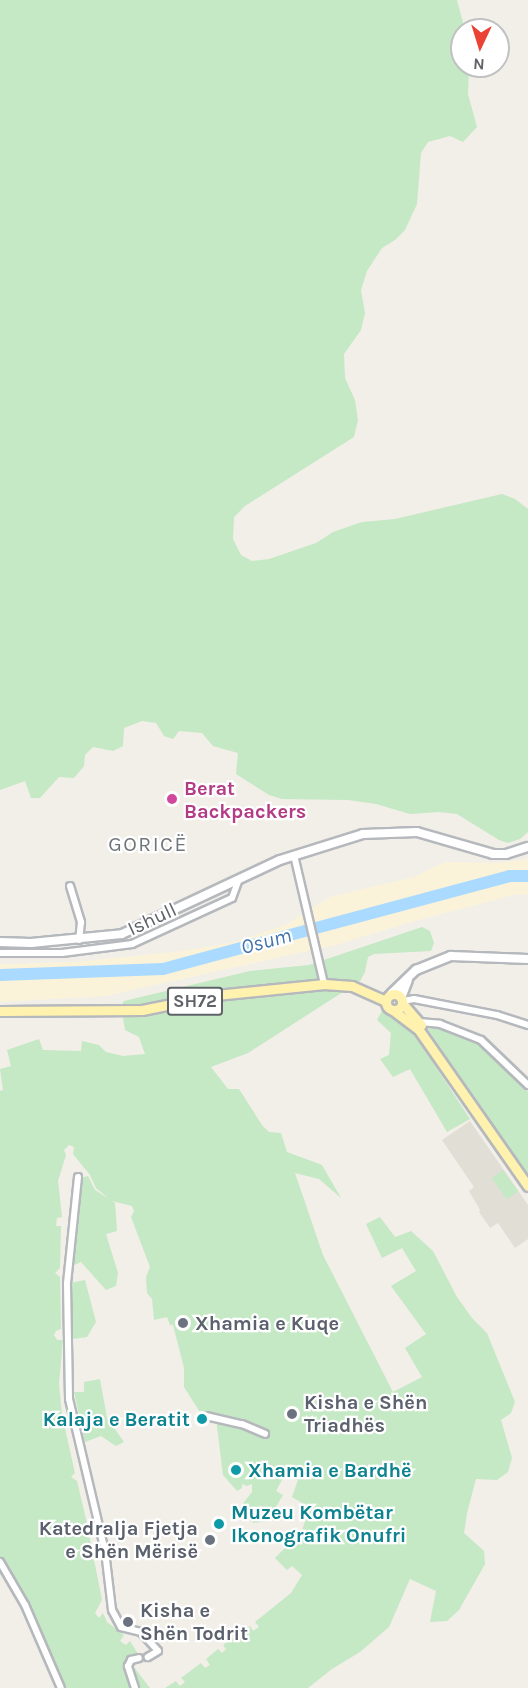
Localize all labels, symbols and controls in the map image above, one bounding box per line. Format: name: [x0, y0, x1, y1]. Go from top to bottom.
north arrow: [450, 18, 510, 78]
text: N: [472, 55, 485, 74]
place label: Berat Backpackers: [184, 776, 306, 823]
marker: Berat Backpackers: [165, 792, 179, 806]
district label: GORICË: [108, 831, 188, 857]
street label: Ishull: [124, 897, 180, 941]
water label: Osum: [238, 922, 294, 960]
road number: SH72: [166, 986, 224, 1016]
place label: Xhamia e Kuqe: [195, 1311, 339, 1335]
marker: Xhamia e Kuqe: [176, 1316, 190, 1330]
place label: Kisha e Shën Triadhës: [304, 1390, 427, 1437]
place label: Kalaja e Beratit: [43, 1407, 190, 1431]
marker: Kisha e Shën Triadhës: [285, 1407, 299, 1421]
marker: Kalaja e Beratit: [195, 1412, 209, 1426]
place label: Xhamia e Bardhë: [248, 1458, 412, 1482]
marker: Xhamia e Bardhë: [229, 1463, 243, 1477]
place label: Muzeu Kombëtar Ikonografik Onufri: [231, 1500, 406, 1547]
place label: Katedralja Fjetja e Shën Mërisë: [39, 1517, 198, 1564]
marker: Muzeu Kombëtar Ikonografik Onufri: [212, 1517, 226, 1531]
marker: Katedralja Fjetja e Shën Mërisë: [203, 1533, 217, 1547]
place label: Kisha e Shën Todrit: [140, 1598, 248, 1645]
marker: Kisha e Shën Todrit: [121, 1615, 135, 1629]

